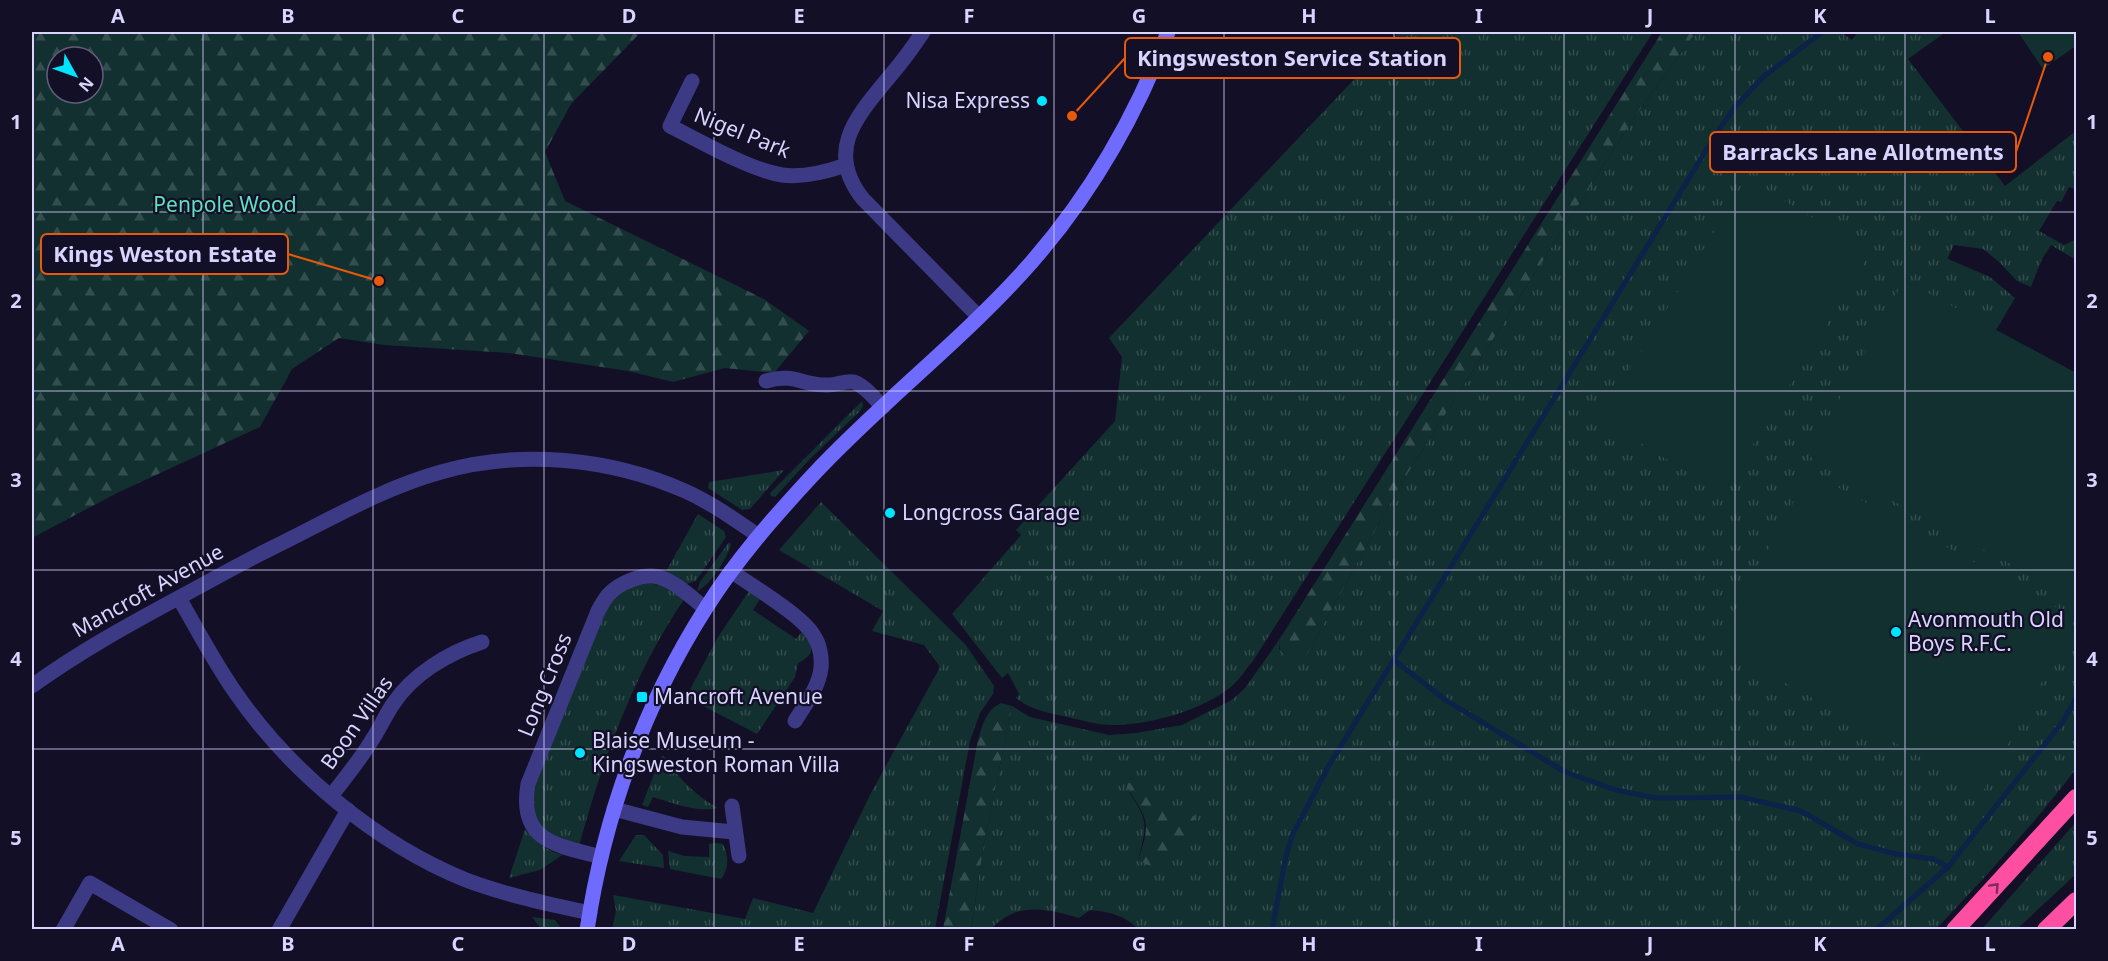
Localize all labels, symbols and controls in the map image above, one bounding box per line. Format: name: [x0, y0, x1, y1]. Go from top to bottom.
text: A: [111, 2, 125, 29]
text: B: [281, 2, 295, 29]
text: C: [452, 2, 465, 29]
text: D: [622, 2, 636, 29]
text: E: [793, 2, 805, 29]
text: F: [964, 2, 974, 29]
text: G: [1132, 2, 1146, 29]
text: H: [1301, 2, 1317, 29]
text: I: [1475, 2, 1483, 29]
text: J: [1645, 2, 1653, 29]
text: K: [1813, 2, 1827, 29]
text: L: [1984, 2, 1996, 29]
callout: Kingsweston Service Station: [1125, 38, 1460, 78]
text: Kingsweston Service Station: [1137, 42, 1447, 72]
north arrow: [45, 45, 105, 105]
text: N: [74, 73, 99, 97]
place label: Nisa Express: [905, 86, 1030, 114]
marker: Nisa Express: [1035, 94, 1049, 108]
street label: Nigel Park: [690, 100, 795, 164]
text: 1: [10, 108, 22, 135]
text: 1: [2086, 108, 2098, 135]
callout: Barracks Lane Allotments: [1710, 132, 2016, 172]
text: Barracks Lane Allotments: [1722, 136, 2004, 166]
park label: Penpole Wood: [153, 190, 297, 218]
callout: Kings Weston Estate: [41, 234, 288, 274]
text: Kings Weston Estate: [53, 238, 277, 268]
text: 2: [10, 287, 22, 314]
text: 2: [2086, 287, 2098, 314]
text: 3: [10, 466, 22, 493]
text: 3: [2086, 466, 2098, 493]
place label: Longcross Garage: [902, 498, 1080, 526]
marker: Longcross Garage: [883, 506, 897, 520]
street label: Mancroft Avenue: [67, 537, 228, 643]
place label: Avonmouth Old Boys R.F.C.: [1908, 605, 2064, 657]
marker: Avonmouth Old Boys R.F.C.: [1889, 625, 1903, 639]
street label: Long Cross: [511, 629, 578, 741]
text: 4: [10, 645, 22, 672]
text: 4: [2086, 645, 2098, 672]
street label: Boon Villas: [314, 670, 399, 775]
place label: Mancroft Avenue: [654, 682, 823, 710]
marker: Mancroft Avenue: [635, 690, 649, 704]
place label: Blaise Museum - Kingsweston Roman Villa: [592, 726, 840, 778]
marker: Blaise Museum - Kingsweston Roman Villa: [573, 746, 587, 760]
text: 5: [10, 824, 22, 851]
text: 5: [2086, 824, 2098, 851]
one-way arrow: [1988, 883, 1999, 893]
text: A: [111, 930, 125, 957]
text: B: [281, 930, 295, 957]
text: C: [452, 930, 465, 957]
text: D: [622, 930, 636, 957]
text: E: [793, 930, 805, 957]
text: F: [964, 930, 974, 957]
text: G: [1132, 930, 1146, 957]
text: H: [1301, 930, 1317, 957]
text: I: [1475, 930, 1483, 957]
text: J: [1645, 930, 1653, 957]
text: K: [1813, 930, 1827, 957]
text: L: [1984, 930, 1996, 957]

